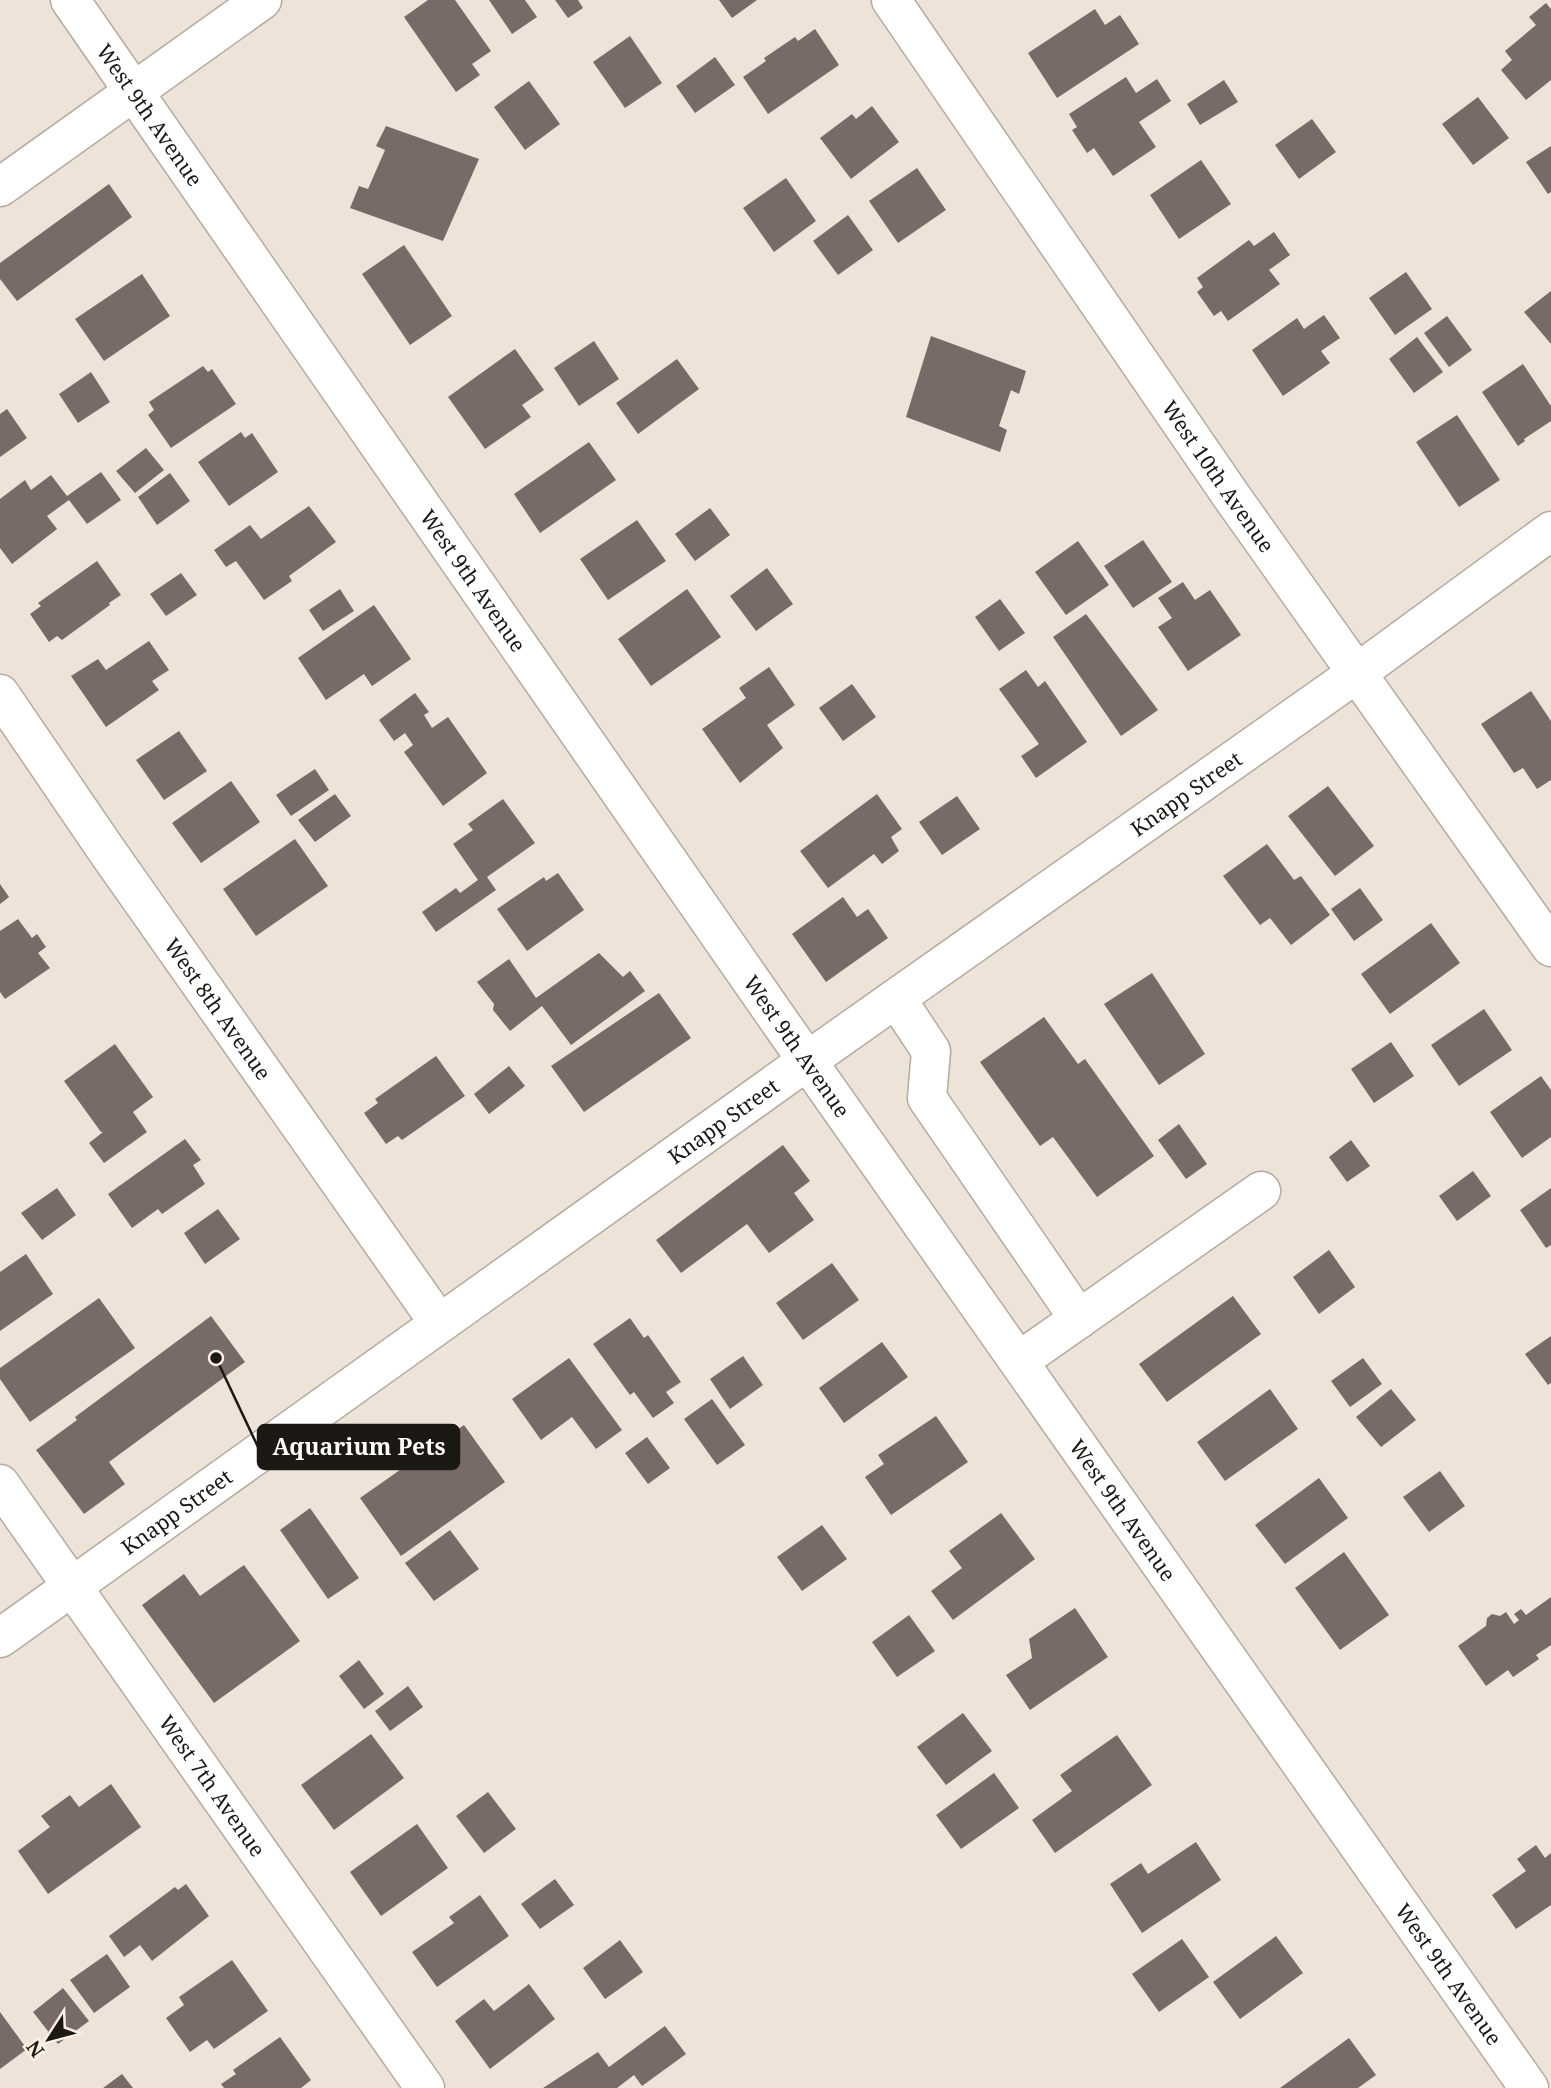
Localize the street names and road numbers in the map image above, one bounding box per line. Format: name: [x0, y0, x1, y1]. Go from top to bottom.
street label: West 9th Avenue: [91, 38, 209, 192]
street label: West 10th Avenue: [1156, 395, 1281, 558]
street label: West 9th Avenue: [414, 504, 533, 657]
street label: Knapp Street: [1125, 745, 1247, 842]
street label: West 8th Avenue: [158, 932, 278, 1085]
street label: West 9th Avenue: [738, 970, 857, 1123]
street label: Knapp Street: [662, 1072, 784, 1170]
street label: West 9th Avenue: [1063, 1434, 1183, 1587]
street label: Knapp Street: [115, 1463, 238, 1561]
street label: West 7th Avenue: [153, 1709, 272, 1862]
street label: West 9th Avenue: [1389, 1898, 1509, 2051]

